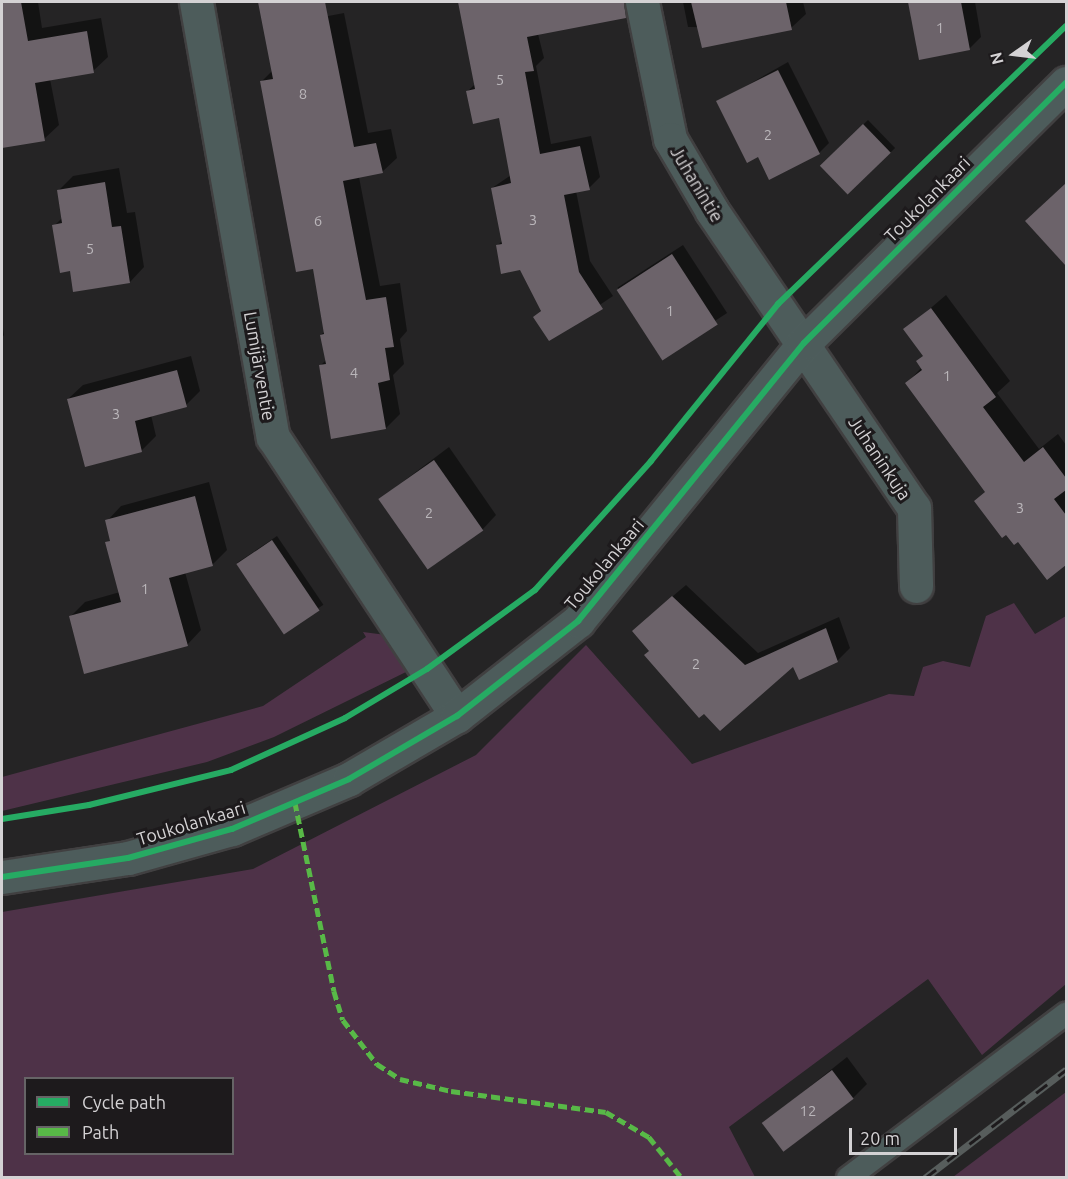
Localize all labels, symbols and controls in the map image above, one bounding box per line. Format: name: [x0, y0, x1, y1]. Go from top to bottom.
house number: 1: [936, 19, 944, 37]
north arrow: [984, 24, 1044, 84]
text: N: [986, 50, 1007, 66]
house number: 5: [496, 71, 504, 89]
house number: 8: [299, 85, 307, 103]
house number: 2: [764, 126, 772, 144]
street label: Juhanintie: [666, 142, 728, 226]
street label: Toukolankaari: [880, 152, 974, 246]
house number: 3: [529, 211, 537, 229]
house number: 6: [314, 212, 322, 230]
house number: 5: [86, 240, 94, 258]
house number: 1: [666, 302, 674, 320]
street label: Lumijärventie: [240, 310, 280, 422]
house number: 4: [350, 364, 358, 382]
house number: 1: [943, 367, 951, 385]
house number: 3: [112, 405, 120, 423]
street label: Juhaninkuja: [844, 412, 916, 504]
house number: 3: [1016, 499, 1024, 517]
house number: 2: [425, 504, 433, 522]
street label: Toukolankaari: [560, 514, 648, 614]
house number: 1: [141, 580, 149, 598]
house number: 2: [692, 655, 700, 673]
street label: Toukolankaari: [134, 796, 248, 850]
legend: [24, 1077, 234, 1155]
text: Cycle path: [82, 1092, 166, 1112]
house number: 12: [800, 1102, 816, 1120]
scale bar: [852, 1116, 960, 1154]
text: Path: [82, 1122, 119, 1142]
text: 20 m: [860, 1128, 900, 1148]

